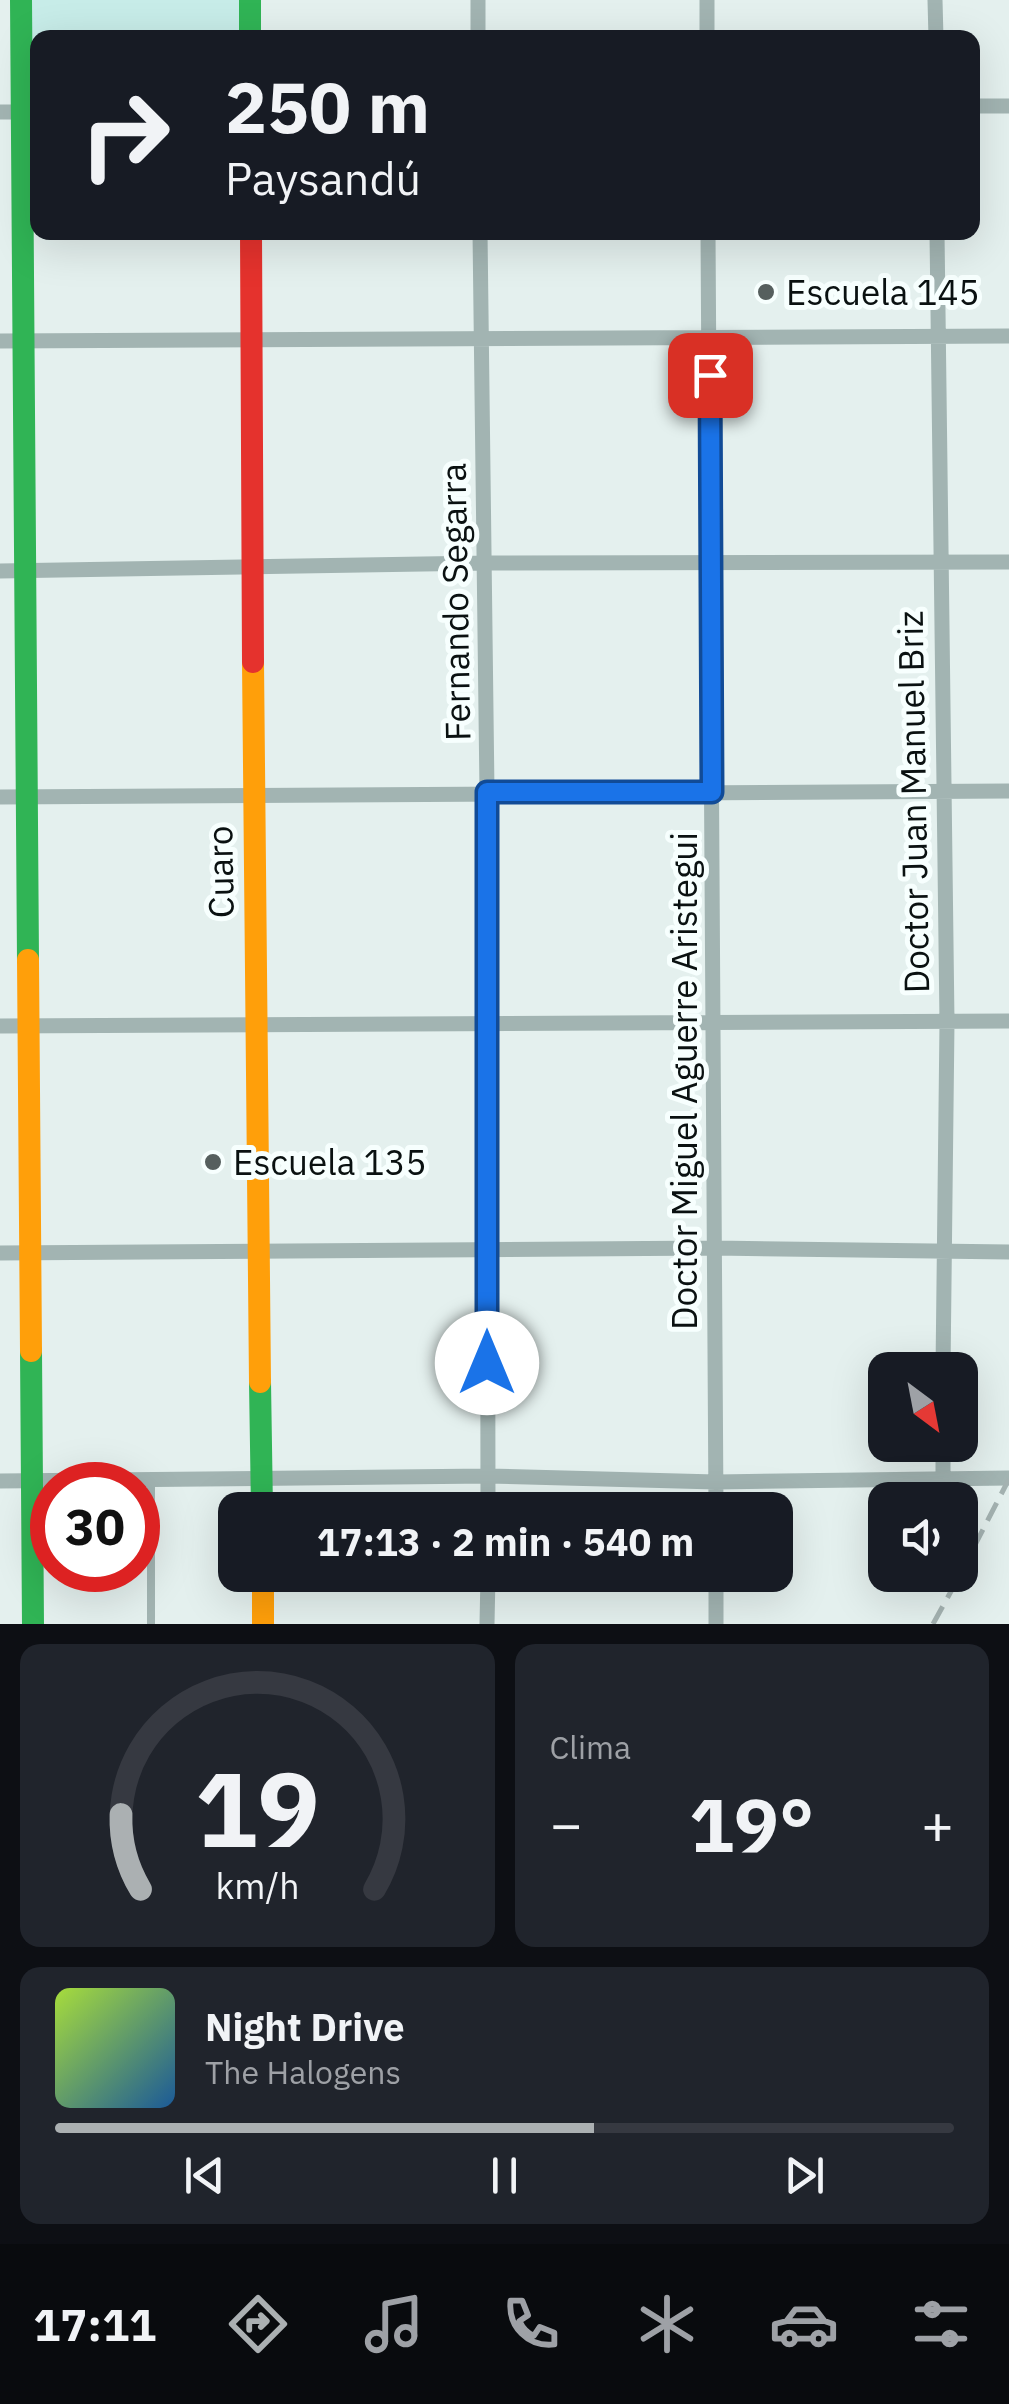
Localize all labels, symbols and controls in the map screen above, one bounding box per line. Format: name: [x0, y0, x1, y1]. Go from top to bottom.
text: 250 m: [225, 61, 430, 152]
icon: right: [60, 70, 190, 200]
text: Paysandú: [225, 149, 421, 207]
place label: Escuela 145: [786, 269, 980, 315]
marker: Escuela 145: [755, 281, 777, 303]
pin: [668, 333, 753, 418]
icon: arrive: [683, 348, 738, 403]
street label: Fernando Segarra: [430, 463, 480, 741]
street label: Doctor Juan Manuel Briz: [887, 610, 939, 994]
street label: Cuaro: [196, 825, 244, 919]
street label: Doctor Miguel Aguerre Aristegui: [661, 832, 707, 1330]
place label: Escuela 135: [233, 1139, 427, 1185]
marker: Escuela 135: [202, 1151, 224, 1173]
position arrow: [435, 1311, 539, 1415]
north arrow: [868, 1352, 978, 1462]
map controls: [868, 1352, 978, 1592]
speed limit sign: 30: [30, 1462, 160, 1592]
button: sound: [868, 1482, 978, 1592]
text: 17:13 · 2 min · 540 m: [317, 1517, 694, 1566]
text: Clima: [550, 1726, 631, 1768]
text: 19: [195, 1740, 320, 1876]
text: 19°: [689, 1775, 814, 1873]
text: −: [550, 1788, 583, 1859]
text: +: [921, 1788, 954, 1859]
text: km/h: [215, 1862, 299, 1909]
text: Night Drive: [205, 2002, 405, 2051]
text: The Halogens: [205, 2051, 401, 2093]
icon: previous: [177, 2148, 232, 2203]
icon: pause: [477, 2148, 532, 2203]
icon: next: [777, 2148, 832, 2203]
icon: directions: [223, 2289, 293, 2359]
icon: music: [359, 2289, 429, 2359]
icon: phone: [496, 2289, 566, 2359]
icon: climate: [632, 2289, 702, 2359]
icon: car: [769, 2289, 839, 2359]
icon: filters: [906, 2289, 976, 2359]
text: 17:11: [33, 2295, 156, 2353]

